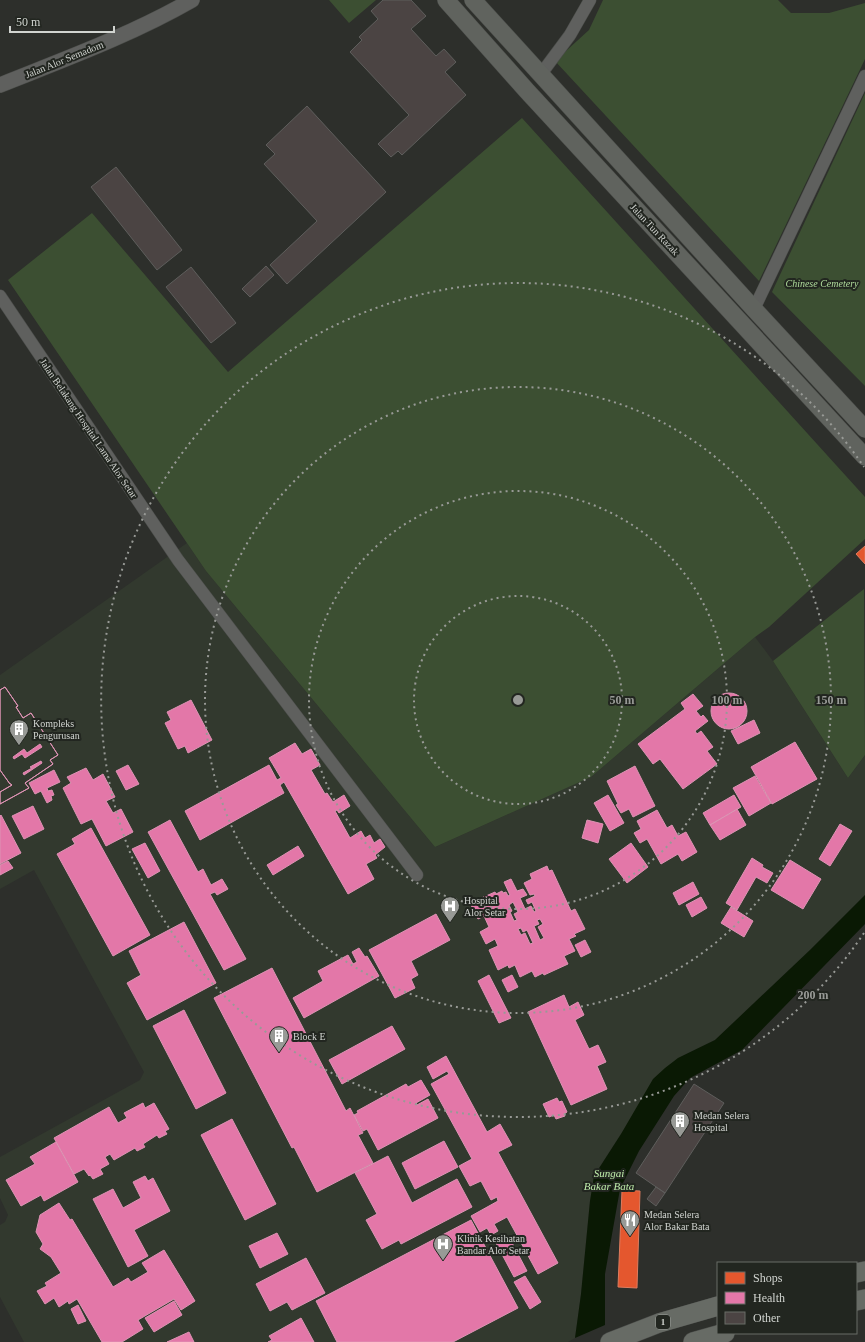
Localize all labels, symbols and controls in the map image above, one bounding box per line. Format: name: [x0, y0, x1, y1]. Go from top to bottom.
scale bar: [10, 8, 114, 34]
text: 50 m: [16, 15, 41, 29]
street label: Jalan Alor Semadom: [23, 39, 105, 80]
street label: Jalan Tun Razak: [628, 201, 681, 257]
park label: Chinese Cemetery: [785, 278, 859, 289]
street label: Jalan Belakang Hospital Lama Alor Setar: [38, 356, 140, 501]
centre of rings: [511, 693, 525, 707]
text: 50 m: [610, 693, 635, 707]
text: 100 m: [712, 693, 743, 707]
text: 150 m: [816, 693, 847, 707]
building icon: Kompleks Pengurusan: [8, 718, 30, 746]
place label: Kompleks Pengurusan: [33, 718, 80, 741]
hospital icon: Hospital Alor Setar: [439, 895, 461, 923]
place label: Hospital Alor Setar: [464, 895, 506, 918]
text: 200 m: [798, 988, 829, 1002]
building icon: Block E: [268, 1025, 290, 1053]
place label: Block E: [293, 1031, 326, 1042]
building icon: Medan Selera Hospital: [669, 1110, 691, 1138]
place label: Medan Selera Hospital: [694, 1110, 750, 1133]
water label: Sungai Bakar Bata: [584, 1167, 635, 1192]
restaurant icon: Medan Selera Alor Bakar Bata: [619, 1209, 641, 1237]
place label: Medan Selera Alor Bakar Bata: [644, 1209, 710, 1232]
hospital icon: Klinik Kesihatan Bandar Alor Setar: [432, 1233, 454, 1261]
place label: Klinik Kesihatan Bandar Alor Setar: [457, 1233, 530, 1256]
legend: [717, 1262, 857, 1334]
text: Shops: [753, 1271, 783, 1285]
text: Health: [753, 1291, 785, 1305]
text: Other: [753, 1311, 780, 1325]
road number: 1: [656, 1315, 670, 1329]

